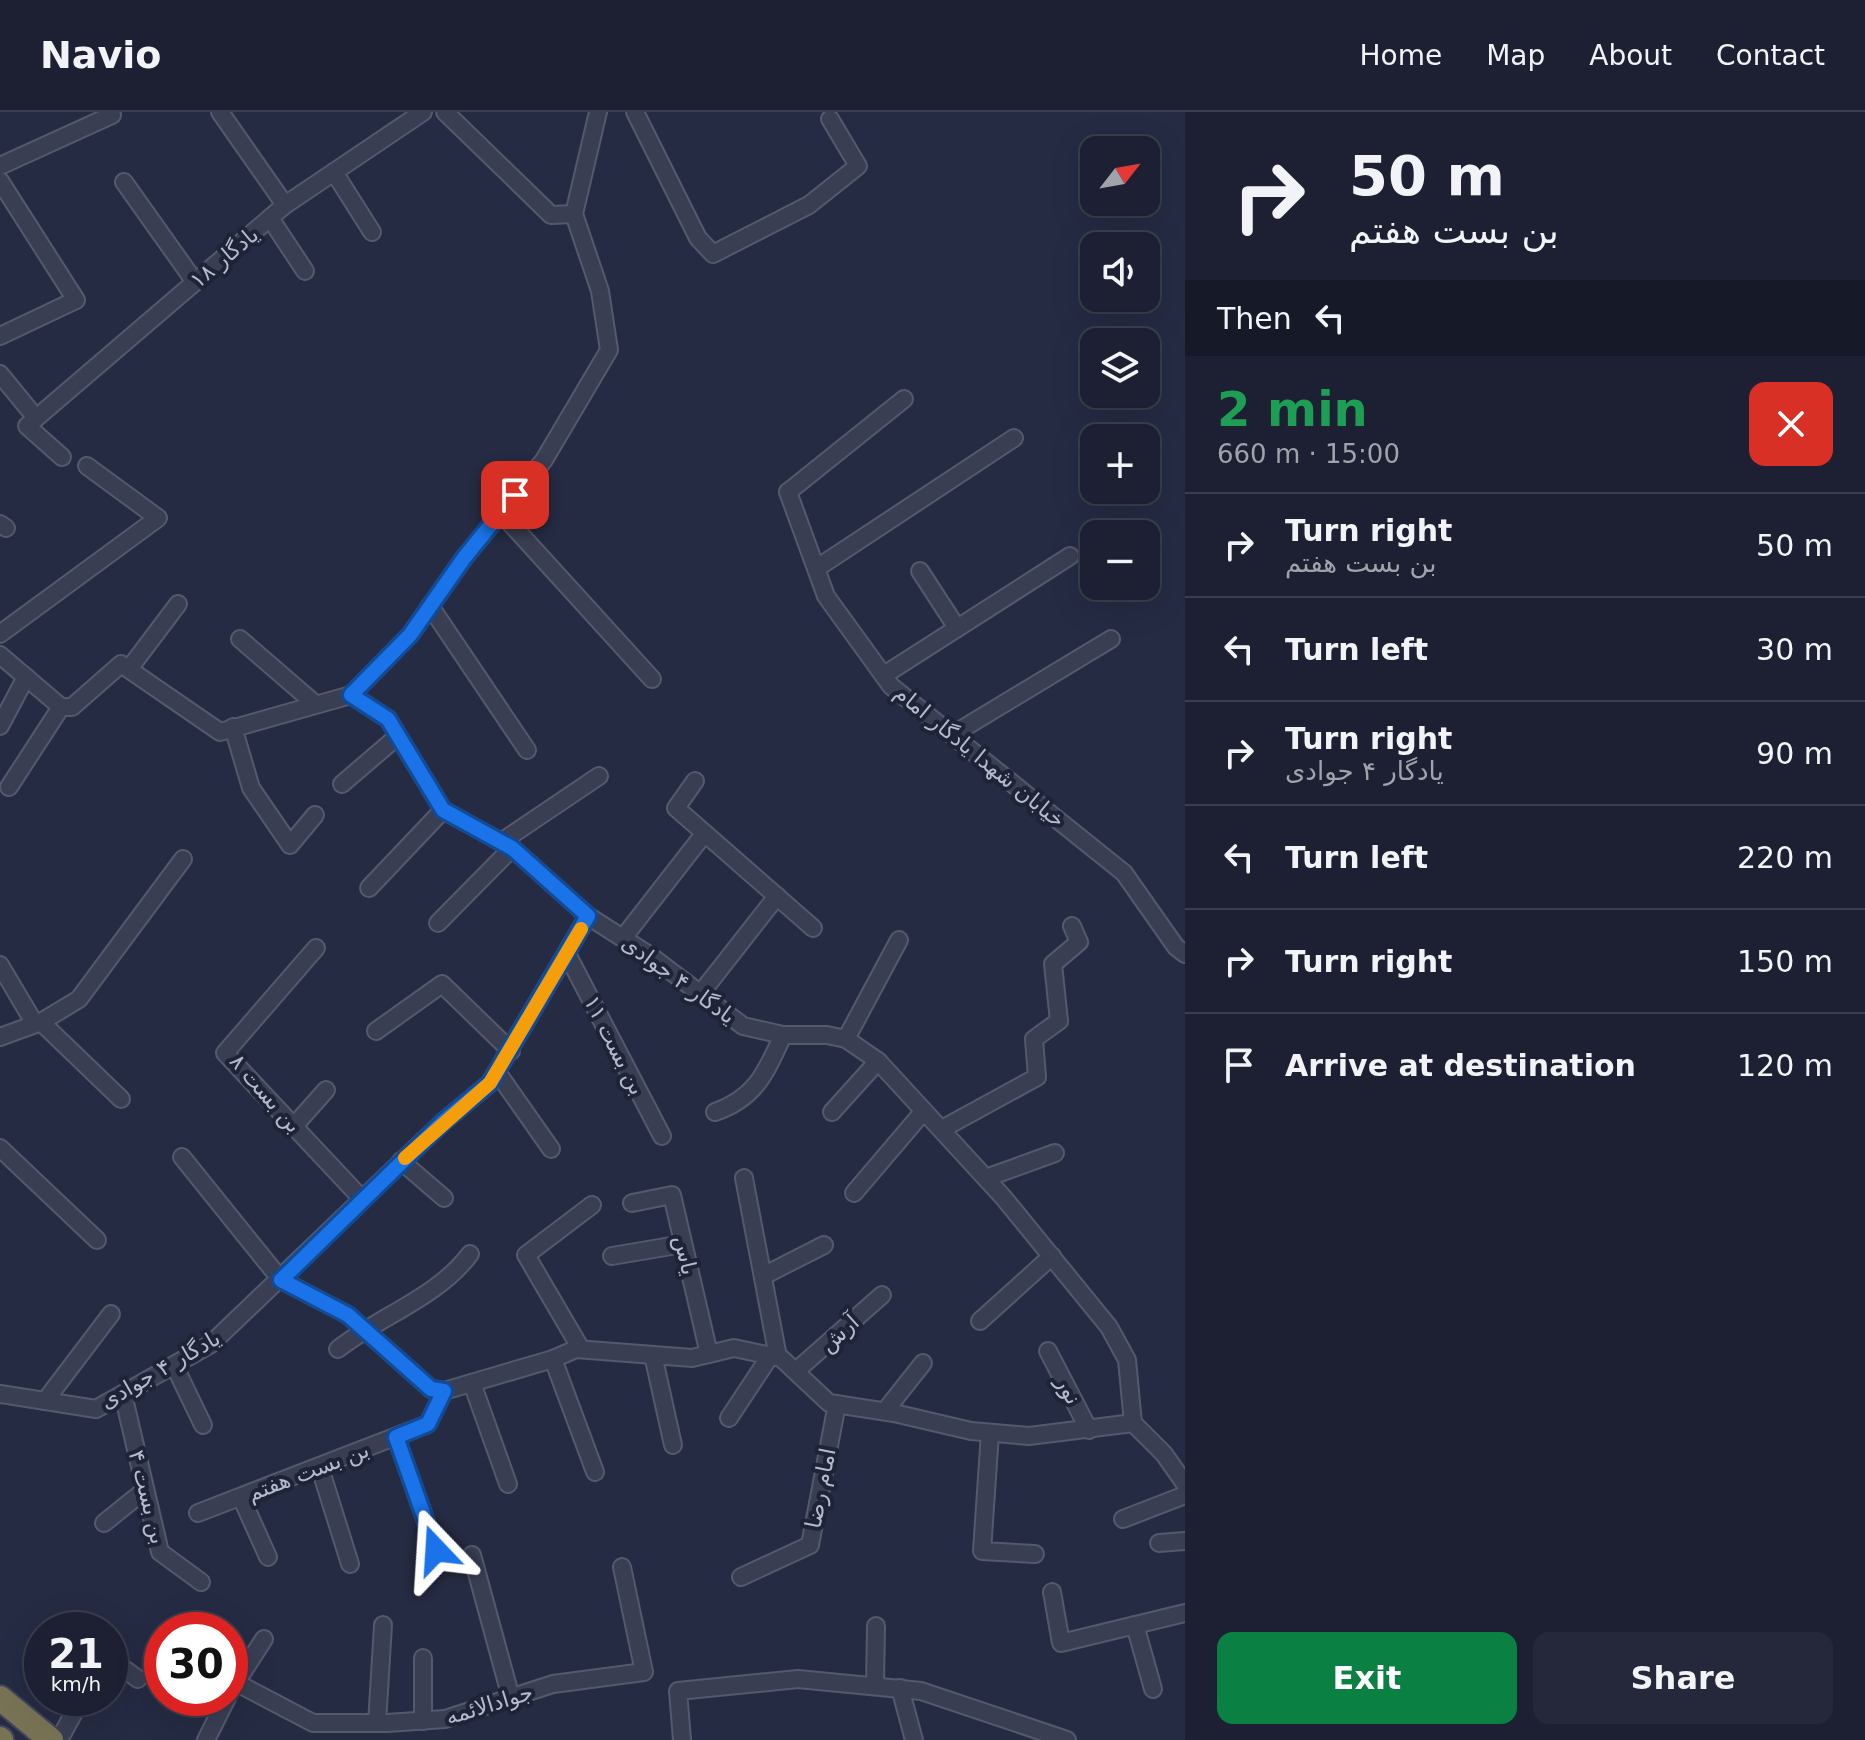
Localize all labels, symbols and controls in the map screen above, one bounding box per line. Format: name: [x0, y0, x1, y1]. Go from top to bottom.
text: Navio: [40, 33, 161, 77]
text: Home: [1359, 39, 1442, 72]
text: Map: [1486, 39, 1545, 72]
text: About: [1589, 39, 1672, 72]
text: Contact: [1716, 39, 1825, 72]
north arrow: [1080, 136, 1160, 216]
map controls: [1080, 136, 1160, 600]
text: 50 m: [1349, 143, 1505, 208]
icon: right: [1217, 144, 1321, 248]
text: بن بست هفتم: [1349, 210, 1559, 251]
street label: یادگار ۱۸: [185, 222, 263, 293]
button: sound: [1080, 232, 1160, 312]
icon: left: [1308, 296, 1352, 340]
text: Then: [1217, 301, 1292, 336]
button: layers: [1080, 328, 1160, 408]
text: 2 min: [1217, 381, 1368, 437]
button: close: [1749, 382, 1833, 466]
button: +: [1080, 424, 1160, 504]
text: 660 m · 15:00: [1217, 439, 1400, 469]
pin: [481, 461, 549, 529]
icon: arrive: [493, 473, 537, 517]
text: Turn right: [1285, 513, 1452, 548]
button: −: [1080, 520, 1160, 600]
icon: right: [1217, 523, 1261, 567]
text: 50 m: [1756, 528, 1833, 563]
text: بن بست هفتم: [1285, 548, 1437, 578]
icon: left: [1217, 627, 1261, 671]
text: Turn left: [1285, 632, 1428, 667]
text: 30 m: [1756, 632, 1833, 667]
street label: خیابان شهدا یادگار امام: [890, 680, 1070, 833]
text: Turn right: [1285, 721, 1452, 756]
icon: right: [1217, 731, 1261, 775]
text: 90 m: [1756, 736, 1833, 771]
text: یادگار ۴ جوادی: [1285, 756, 1444, 786]
icon: left: [1217, 835, 1261, 879]
text: Turn left: [1285, 840, 1428, 875]
text: 220 m: [1737, 840, 1833, 875]
street label: یادگار ۴ جوادی: [617, 930, 740, 1029]
icon: right: [1217, 939, 1261, 983]
text: Turn right: [1285, 944, 1452, 979]
text: 150 m: [1737, 944, 1833, 979]
street label: بن بست ۱۱: [579, 992, 650, 1099]
icon: arrive: [1217, 1043, 1261, 1087]
text: Arrive at destination: [1285, 1048, 1636, 1083]
text: 120 m: [1737, 1048, 1833, 1083]
street label: بن بست ۸: [225, 1049, 307, 1138]
street label: یاس: [668, 1233, 702, 1277]
street label: آرش: [814, 1308, 865, 1358]
street label: یادگار ۴ جوادی: [96, 1325, 225, 1414]
street label: نور: [1050, 1371, 1086, 1409]
street label: بن بست هفتم: [244, 1437, 373, 1507]
street label: امام رضا: [800, 1446, 841, 1530]
street label: بن بست ۴: [124, 1448, 171, 1547]
position arrow: [394, 1508, 478, 1592]
speed limit sign: 30: [144, 1612, 248, 1716]
text: 21: [48, 1631, 104, 1677]
button: Exit: [1217, 1632, 1517, 1724]
button: Share: [1533, 1632, 1833, 1724]
text: km/h: [51, 1672, 101, 1696]
street label: جوادالائمه: [442, 1679, 536, 1730]

